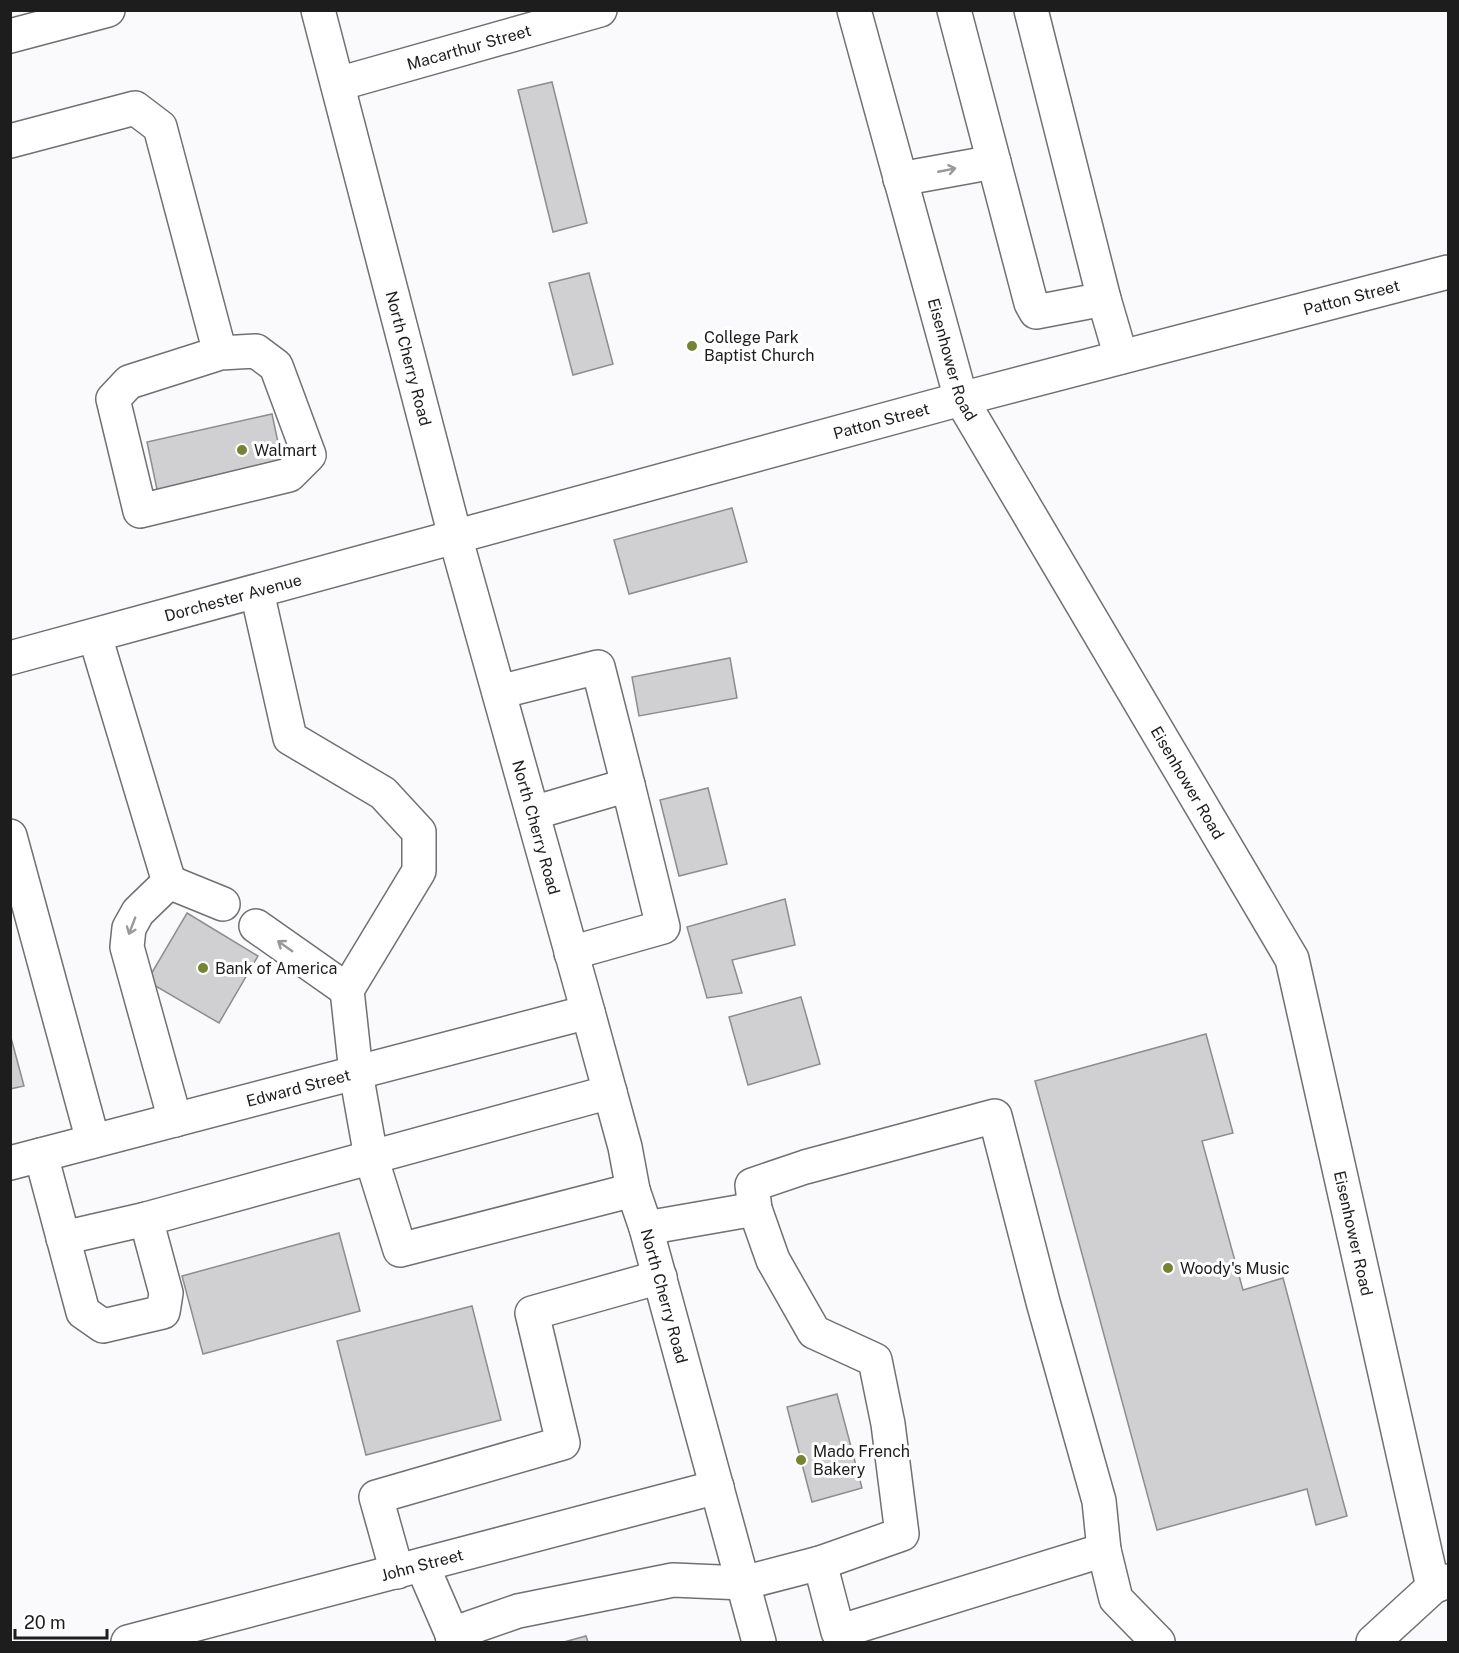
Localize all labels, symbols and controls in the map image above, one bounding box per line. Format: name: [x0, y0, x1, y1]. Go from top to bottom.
street label: Macarthur Street: [405, 21, 533, 74]
one-way arrow: [937, 165, 956, 176]
street label: Patton Street: [1301, 276, 1402, 319]
street label: North Cherry Road: [382, 289, 435, 428]
street label: Eisenhower Road: [924, 296, 981, 424]
place label: College Park Baptist Church: [704, 328, 815, 365]
marker: College Park Baptist Church: [685, 339, 699, 353]
street label: Patton Street: [831, 399, 932, 443]
place label: Walmart: [254, 441, 317, 460]
marker: Walmart: [235, 443, 249, 457]
street label: Dorchester Avenue: [162, 570, 304, 626]
street label: Eisenhower Road: [1147, 723, 1228, 843]
street label: North Cherry Road: [508, 758, 564, 897]
one-way arrow: [126, 916, 137, 934]
one-way arrow: [277, 940, 293, 952]
place label: Bank of America: [215, 959, 337, 978]
marker: Bank of America: [196, 961, 210, 975]
street label: Edward Street: [244, 1065, 353, 1111]
street label: Eisenhower Road: [1330, 1169, 1376, 1298]
street label: North Cherry Road: [637, 1227, 691, 1365]
place label: Woody's Music: [1180, 1259, 1290, 1278]
marker: Woody's Music: [1161, 1261, 1175, 1275]
place label: Mado French Bakery: [813, 1442, 910, 1479]
marker: Mado French Bakery: [794, 1453, 808, 1467]
street label: John Street: [379, 1545, 465, 1585]
scale bar: [15, 1602, 106, 1640]
text: 20 m: [24, 1612, 66, 1633]

